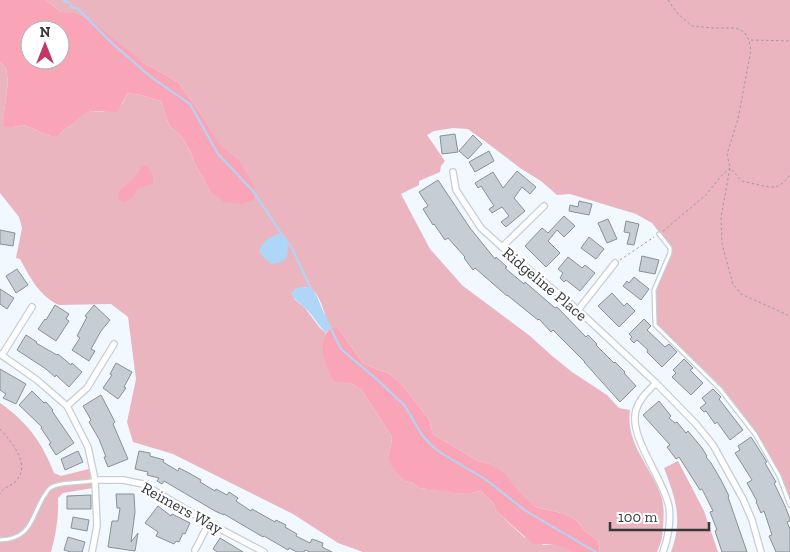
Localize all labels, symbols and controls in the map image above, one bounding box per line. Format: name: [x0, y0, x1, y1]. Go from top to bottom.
north arrow: [20, 20, 70, 70]
text: N: [40, 24, 51, 41]
street label: Ridgeline Place: [499, 243, 591, 325]
street label: Reimers Way: [138, 478, 227, 538]
scale bar: [610, 500, 709, 532]
text: 100 m: [618, 508, 657, 526]

